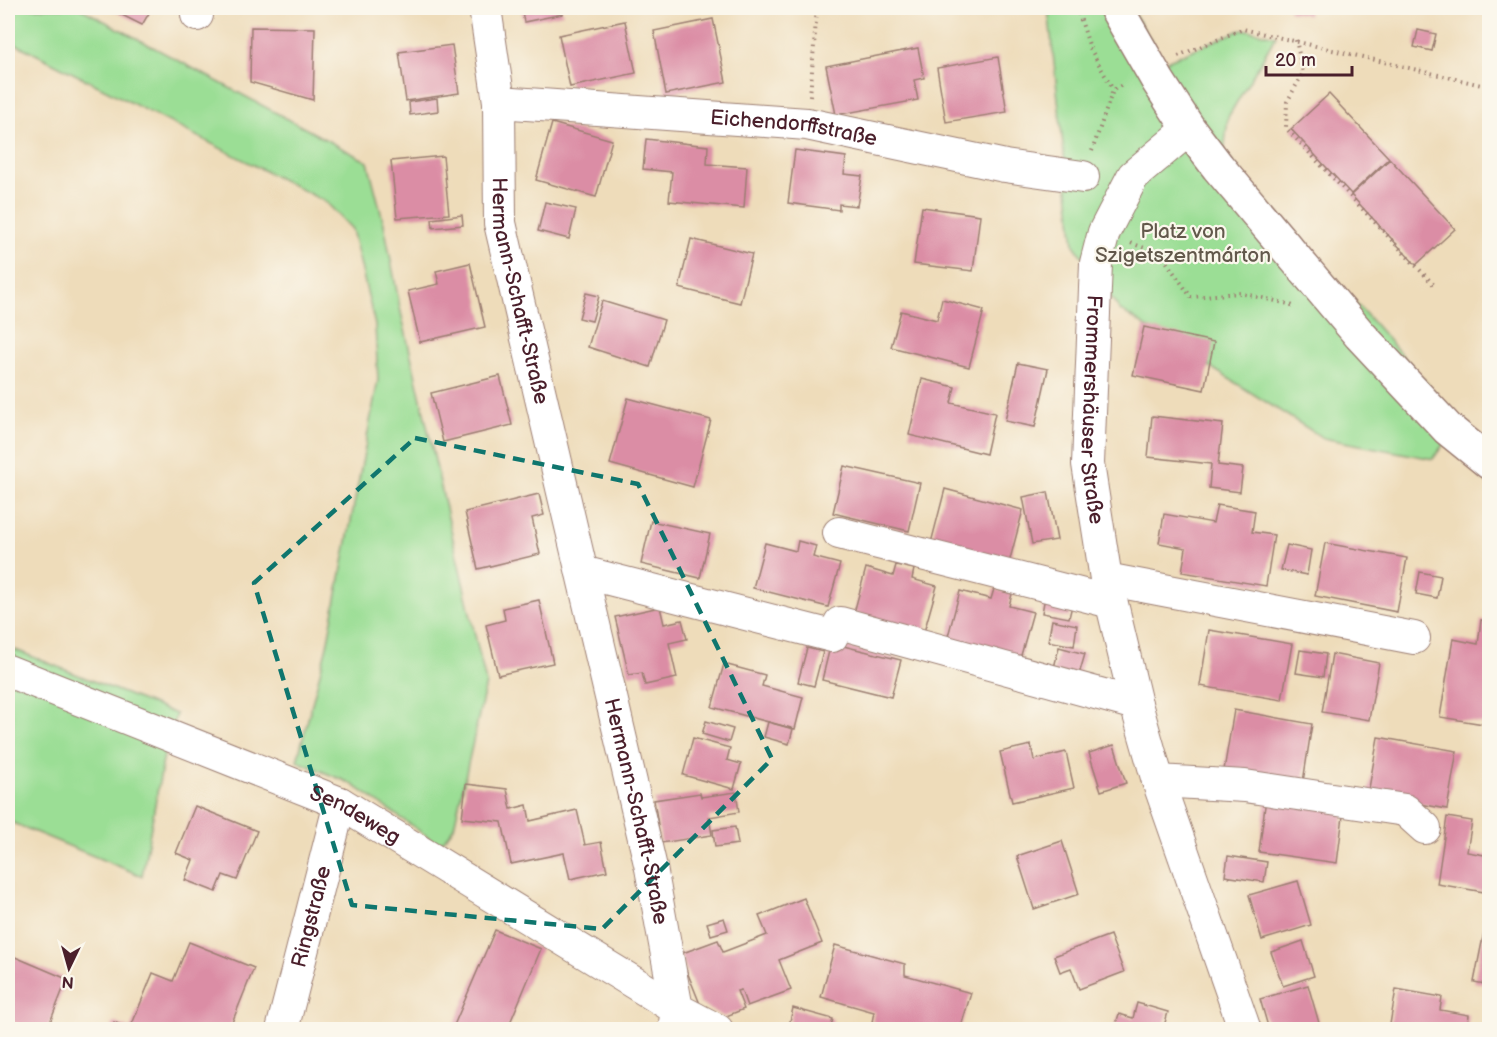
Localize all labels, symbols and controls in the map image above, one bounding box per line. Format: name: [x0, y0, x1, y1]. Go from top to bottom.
scale bar: [1266, 39, 1352, 77]
text: 20 m: [1275, 50, 1316, 71]
street label: Eichendorffstraße: [709, 105, 879, 152]
street label: Hermann-Schafft-Straße: [487, 177, 554, 407]
park label: Platz von Szigetszentmárton: [1095, 219, 1271, 268]
street label: Frommershäuser Straße: [1075, 294, 1109, 526]
street label: Hermann-Schafft-Straße: [599, 696, 673, 927]
street label: Sendeweg: [306, 780, 405, 850]
street label: Ringstraße: [286, 863, 336, 970]
north arrow: [39, 938, 99, 998]
text: N: [61, 971, 75, 991]

